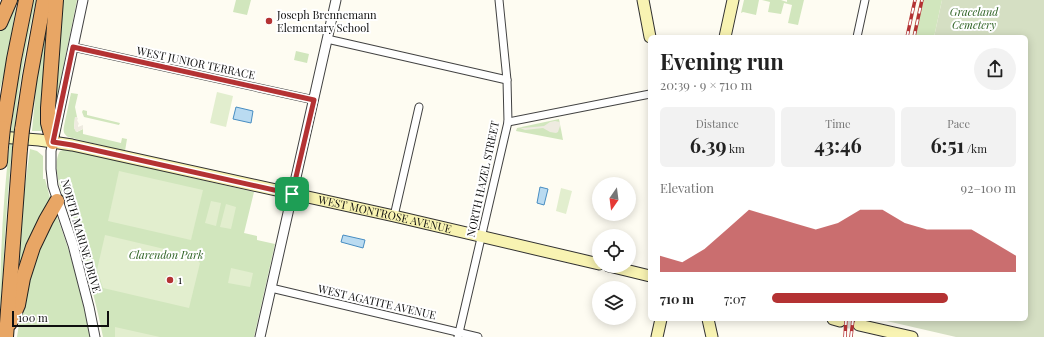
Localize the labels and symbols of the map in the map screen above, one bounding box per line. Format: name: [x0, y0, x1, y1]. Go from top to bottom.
park label: Graceland Cemetery: [950, 4, 999, 32]
place label: Joseph Brennemann Elementary School: [276, 7, 377, 35]
marker: Joseph Brennemann Elementary School: [264, 16, 274, 26]
street label: WEST JUNIOR TERRACE: [134, 42, 257, 82]
street label: NORTH HAZEL STREET: [463, 119, 502, 238]
street label: NORTH MARINE DRIVE: [58, 177, 105, 295]
pin: [275, 177, 309, 211]
north arrow: [592, 177, 636, 221]
street label: WEST MONTROSE AVENUE: [316, 191, 454, 236]
park label: Clarendon Park: [129, 247, 204, 262]
place label: 1: [178, 272, 182, 287]
marker: 1: [165, 275, 175, 285]
street label: WEST AGATITE AVENUE: [316, 280, 438, 322]
scale bar: [12, 309, 109, 328]

